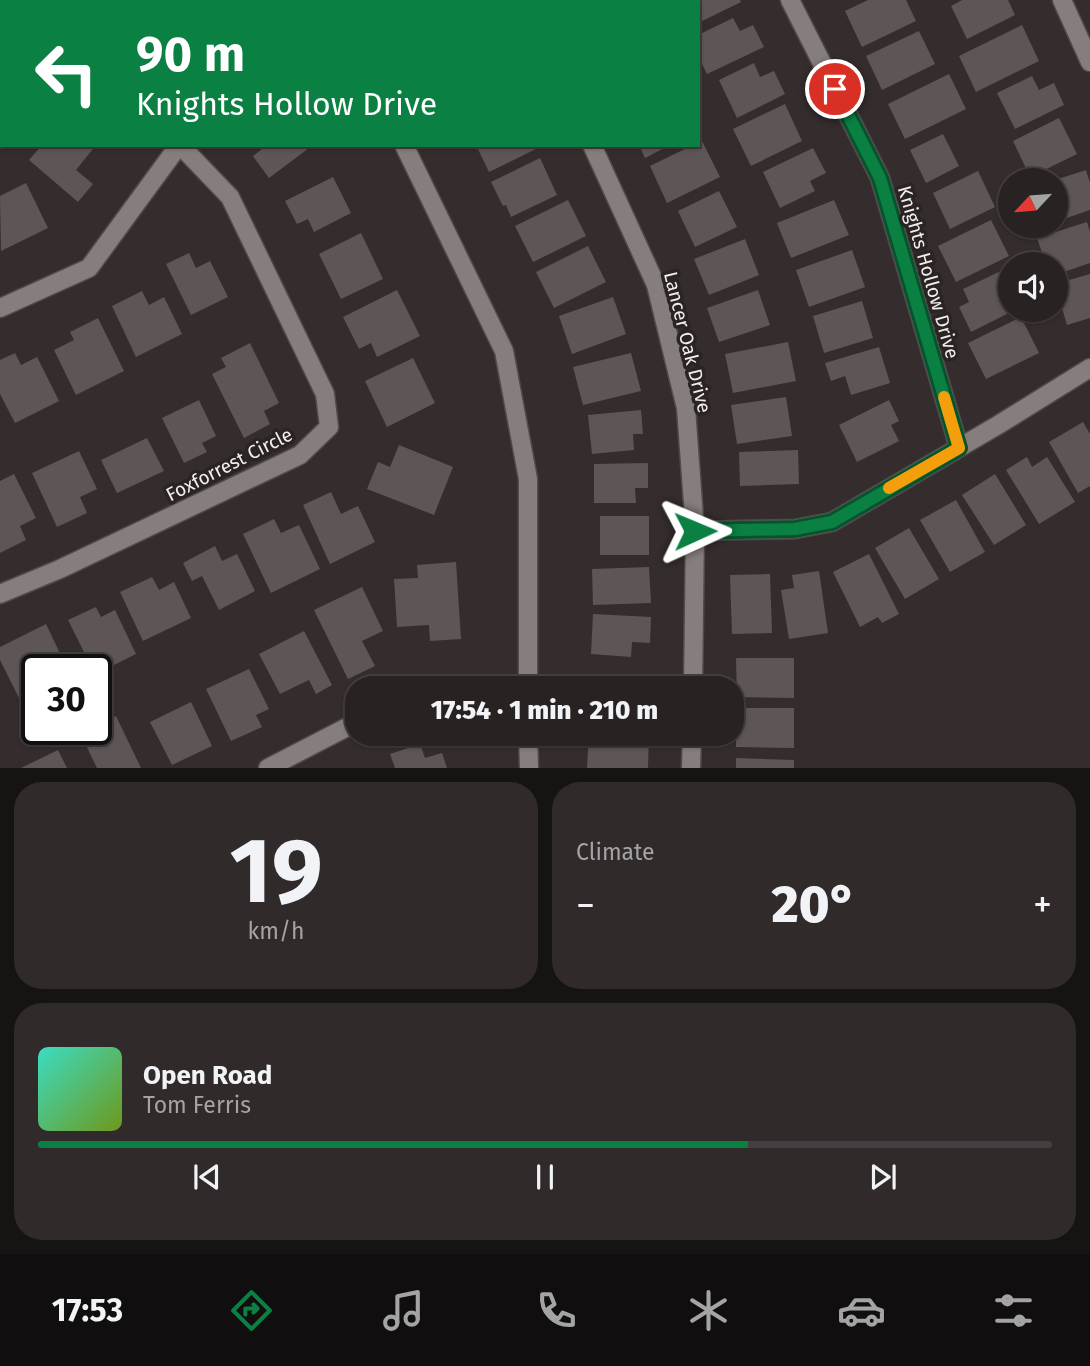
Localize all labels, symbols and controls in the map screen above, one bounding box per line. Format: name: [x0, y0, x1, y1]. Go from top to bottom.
text: 90 m: [136, 25, 245, 84]
icon: left: [21, 28, 112, 119]
pin: [805, 59, 865, 119]
icon: arrive: [816, 70, 854, 108]
text: Knights Hollow Drive: [136, 85, 437, 123]
north arrow: [998, 168, 1068, 238]
map controls: [998, 168, 1068, 322]
street label: Knights Hollow Drive: [893, 183, 964, 361]
button: sound: [998, 252, 1068, 322]
street label: Lancer Oak Drive: [659, 269, 716, 415]
street label: Foxforrest Circle: [162, 423, 296, 506]
position arrow: [658, 494, 732, 568]
speed limit sign: 30: [21, 654, 112, 745]
text: 17:54 · 1 min · 210 m: [431, 695, 658, 726]
text: 19: [229, 817, 323, 926]
text: Climate: [576, 838, 655, 866]
text: 20°: [771, 873, 857, 936]
text: −: [576, 882, 595, 928]
text: +: [1033, 882, 1052, 928]
text: km/h: [248, 917, 304, 945]
text: Open Road: [143, 1060, 272, 1091]
text: Tom Ferris: [143, 1091, 251, 1119]
icon: previous: [188, 1158, 226, 1196]
icon: pause: [526, 1158, 564, 1196]
icon: next: [864, 1158, 902, 1196]
icon: directions: [227, 1286, 276, 1335]
icon: music: [379, 1286, 428, 1335]
icon: phone: [532, 1286, 581, 1335]
icon: climate: [684, 1286, 733, 1335]
icon: car: [837, 1286, 886, 1335]
icon: filters: [989, 1286, 1038, 1335]
text: 17:53: [52, 1291, 123, 1329]

